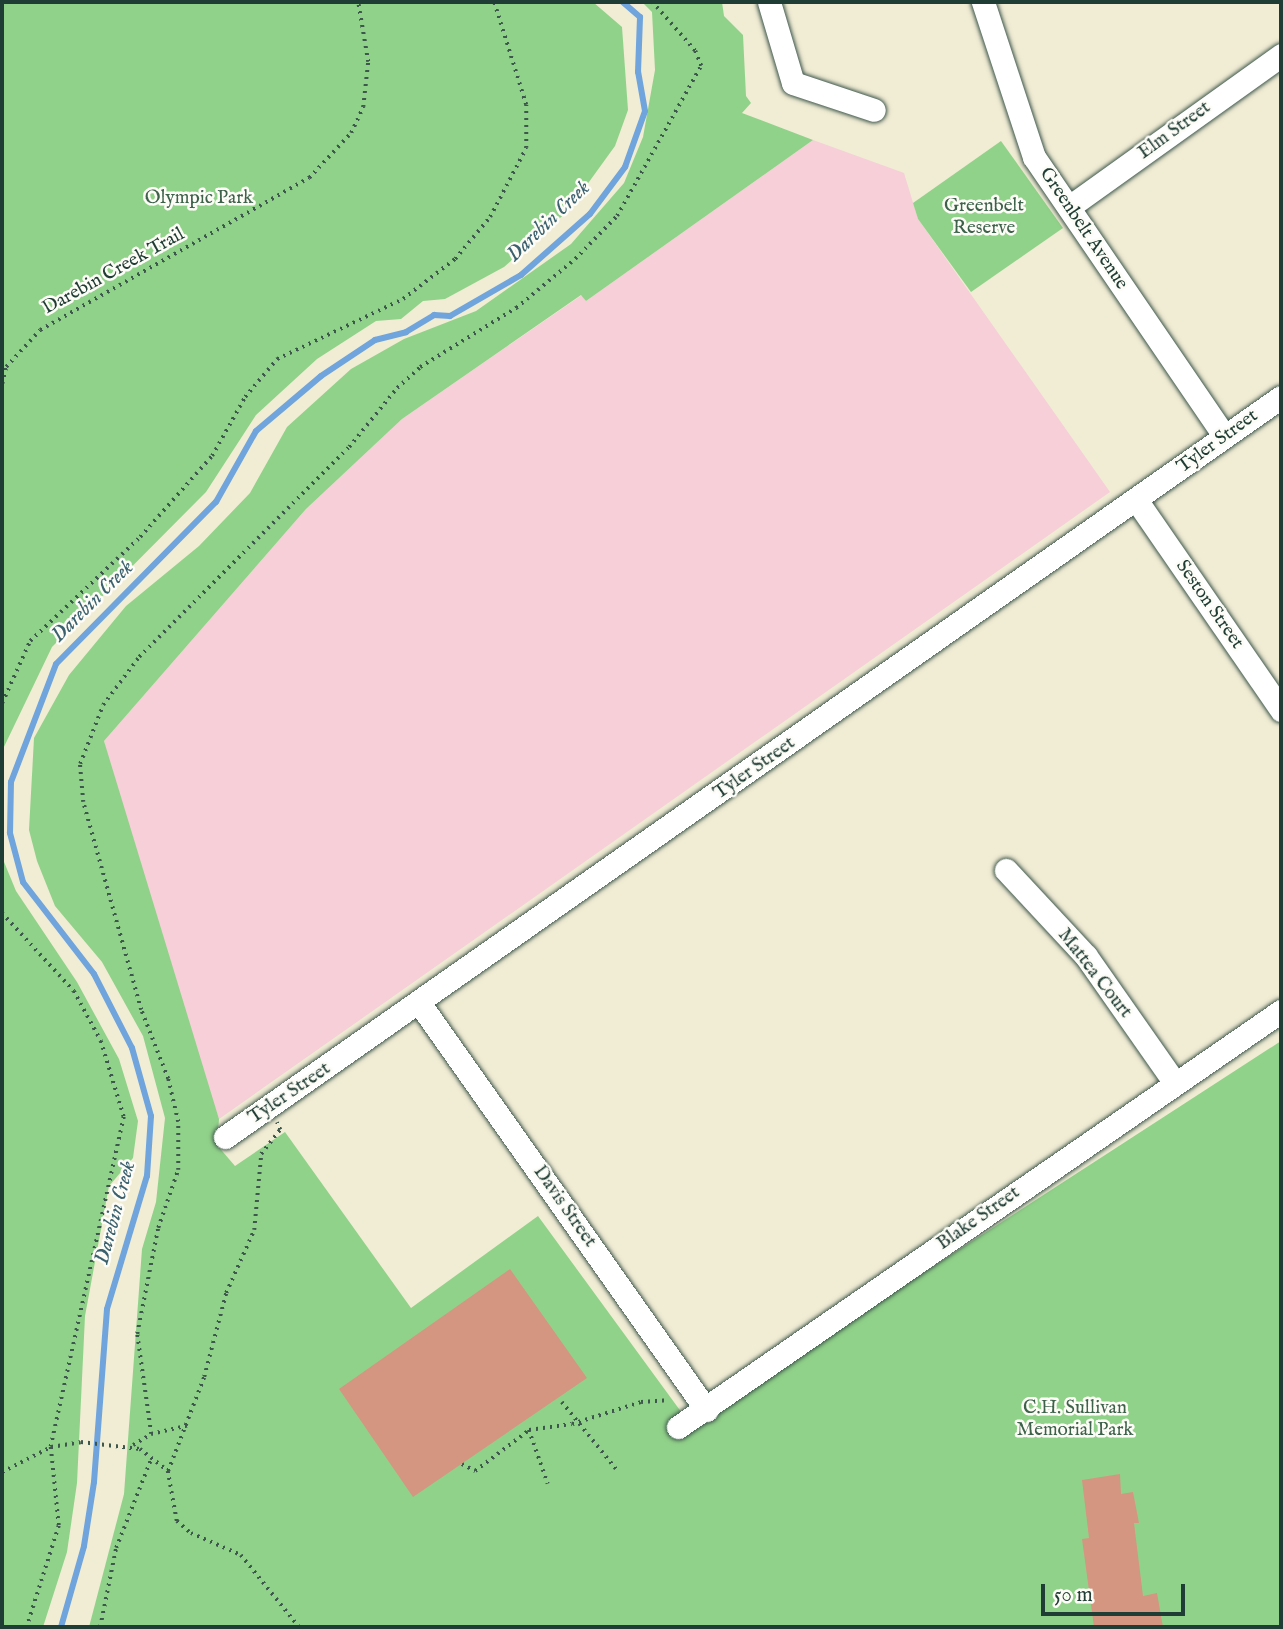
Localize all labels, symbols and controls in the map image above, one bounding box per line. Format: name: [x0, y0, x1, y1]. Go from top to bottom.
street label: Elm Street: [1134, 97, 1216, 165]
street label: Greenbelt Avenue: [1034, 164, 1132, 294]
water label: Darebin Creek: [502, 176, 596, 268]
park label: Olympic Park: [145, 188, 253, 210]
park label: Greenbelt Reserve: [944, 196, 1024, 240]
street label: Darebin Creek Trail: [39, 224, 189, 320]
street label: Tyler Street: [1173, 405, 1263, 479]
water label: Darebin Creek: [47, 556, 139, 648]
street label: Seston Street: [1170, 556, 1248, 654]
street label: Tyler Street: [710, 733, 800, 805]
street label: Mattea Court: [1052, 925, 1136, 1023]
street label: Tyler Street: [245, 1058, 335, 1130]
water label: Darebin Creek: [90, 1158, 142, 1268]
street label: Davis Street: [527, 1162, 601, 1252]
street label: Blake Street: [933, 1182, 1025, 1256]
park label: C.H. Sullivan Memorial Park: [1017, 1398, 1133, 1442]
scale bar: [1045, 1570, 1188, 1614]
text: 50 m: [1054, 1582, 1093, 1609]

